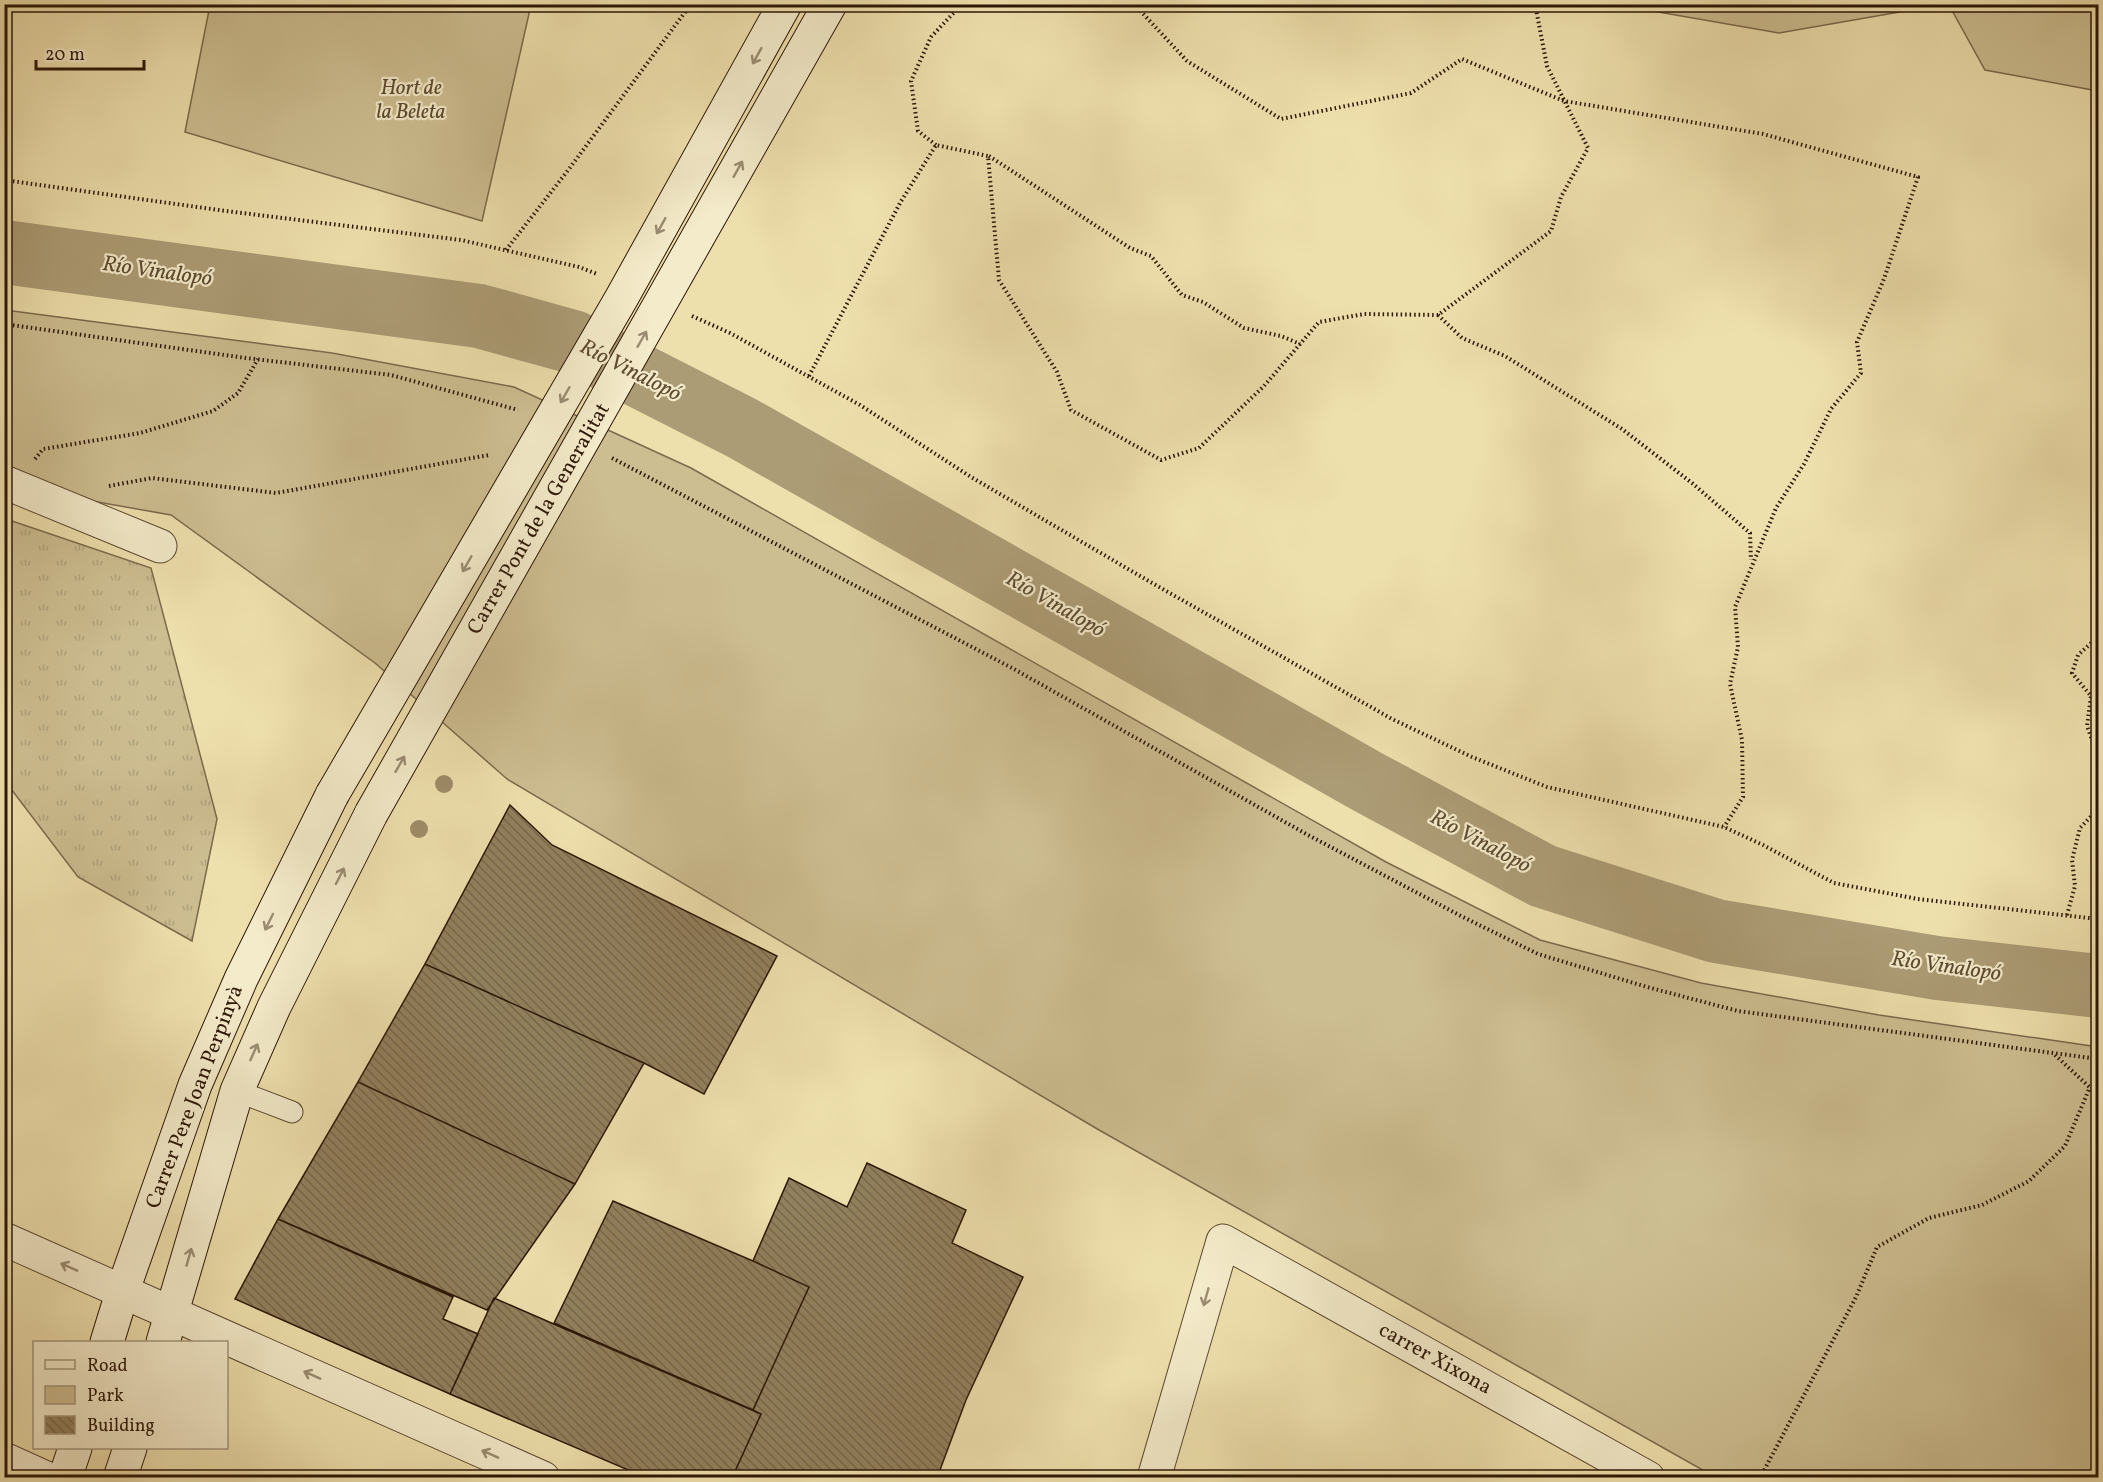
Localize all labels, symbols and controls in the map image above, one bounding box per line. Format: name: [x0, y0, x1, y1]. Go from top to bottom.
scale bar: [36, 33, 144, 71]
text: 20 m: [45, 43, 85, 68]
one-way arrow: [750, 47, 762, 64]
park label: Hort de la Beleta: [377, 74, 445, 127]
one-way arrow: [732, 161, 744, 178]
one-way arrow: [655, 217, 667, 234]
water label: Río Vinalopó: [100, 249, 214, 295]
one-way arrow: [636, 331, 648, 348]
water label: Río Vinalopó: [574, 332, 686, 410]
one-way arrow: [559, 386, 571, 403]
street label: Carrer Pont de la Generalitat: [461, 398, 617, 640]
one-way arrow: [461, 555, 473, 572]
water label: Río Vinalopó: [1000, 564, 1110, 646]
one-way arrow: [395, 755, 406, 773]
water label: Río Vinalopó: [1424, 802, 1536, 882]
one-way arrow: [334, 868, 346, 886]
one-way arrow: [263, 913, 274, 931]
water label: Río Vinalopó: [1889, 944, 2003, 990]
street label: Carrer Pere Joan Perpinyà: [139, 981, 251, 1213]
one-way arrow: [249, 1043, 261, 1061]
one-way arrow: [184, 1248, 195, 1267]
one-way arrow: [60, 1261, 78, 1272]
one-way arrow: [1200, 1287, 1211, 1306]
street label: carrer Xixona: [1373, 1316, 1497, 1402]
legend: [33, 1341, 228, 1449]
text: Road: [87, 1354, 128, 1379]
one-way arrow: [303, 1369, 321, 1380]
text: Park: [87, 1384, 124, 1409]
text: Building: [87, 1414, 155, 1439]
one-way arrow: [481, 1448, 500, 1459]

